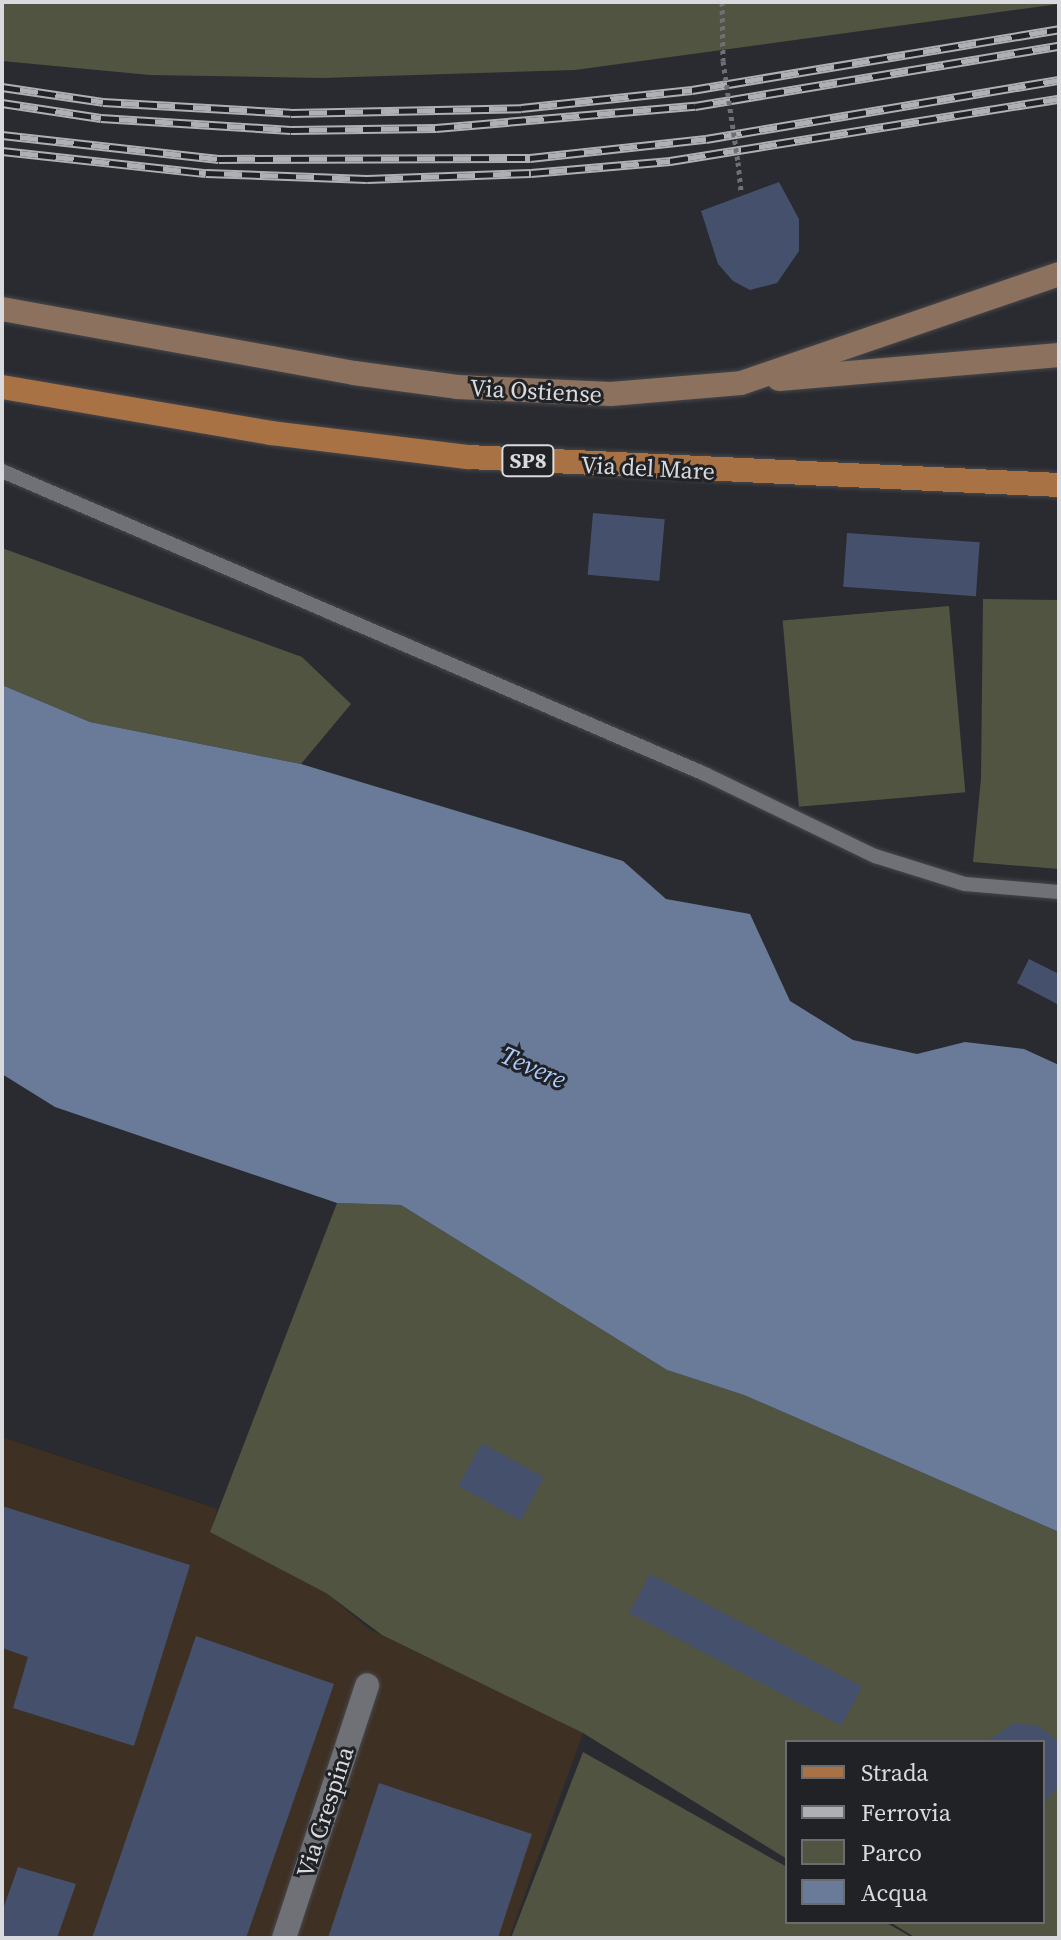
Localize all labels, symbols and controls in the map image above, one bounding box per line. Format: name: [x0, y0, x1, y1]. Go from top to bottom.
street label: Via Ostiense: [469, 373, 603, 409]
road number: SP8: [500, 443, 556, 479]
street label: Via del Mare: [580, 450, 716, 486]
water label: Tevere: [496, 1040, 570, 1096]
legend: [785, 1740, 1045, 1924]
street label: Via Crespina: [290, 1743, 360, 1881]
text: Strada: [861, 1756, 929, 1789]
text: Ferrovia: [861, 1796, 951, 1829]
text: Parco: [861, 1836, 922, 1869]
text: Acqua: [861, 1876, 928, 1909]

